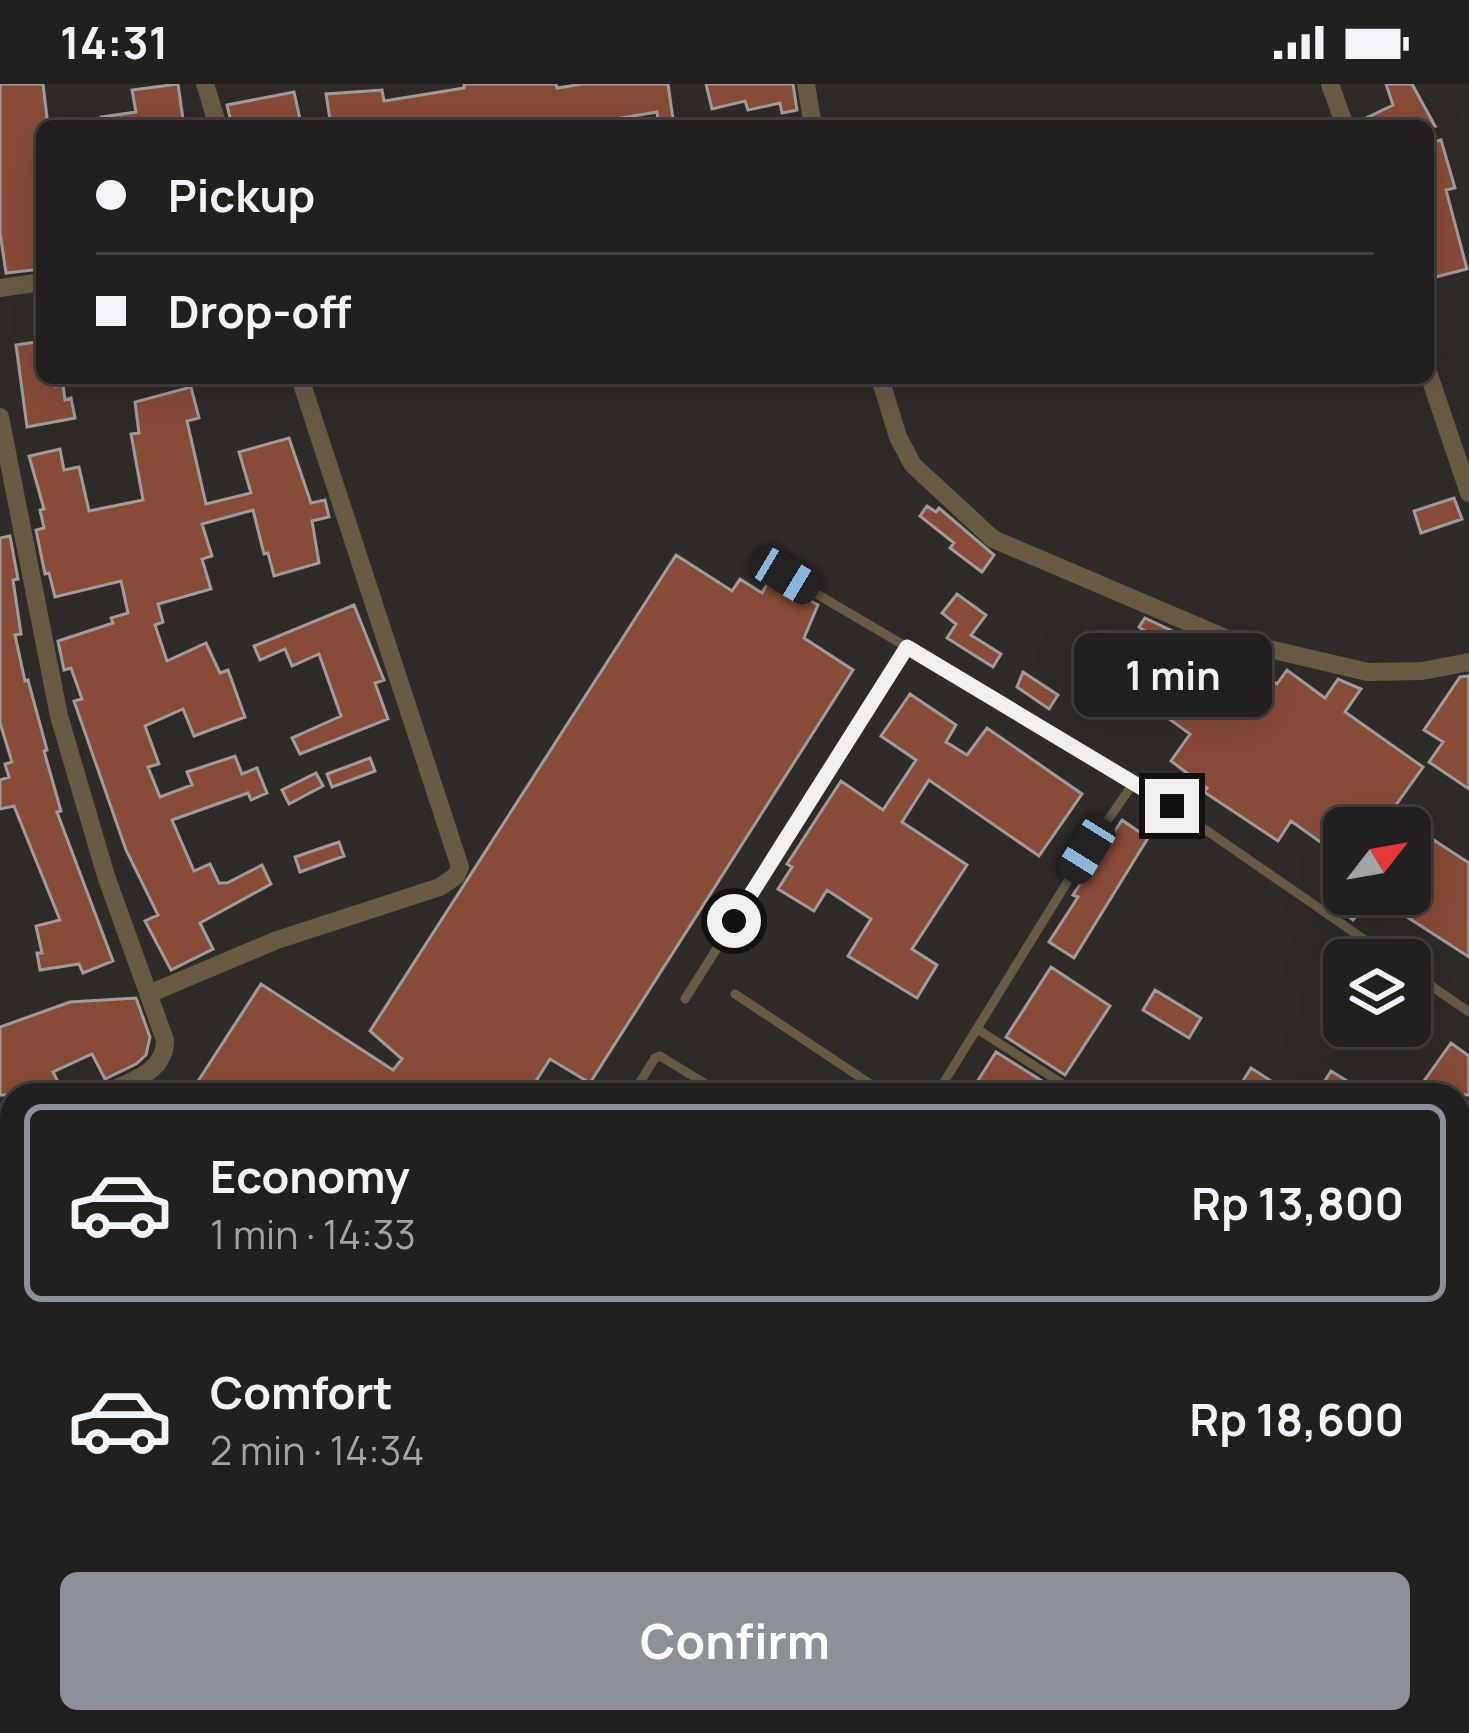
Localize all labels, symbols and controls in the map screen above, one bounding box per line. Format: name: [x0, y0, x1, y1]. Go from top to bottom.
text: 14:31: [60, 11, 168, 73]
text: Pickup: [168, 164, 315, 226]
text: Drop-off: [168, 280, 351, 342]
car: [746, 542, 826, 610]
callout: 1 min: [1073, 632, 1271, 716]
text: 1 min: [1125, 648, 1221, 702]
route end: [1145, 779, 1199, 833]
north arrow: [1323, 807, 1431, 915]
map controls: [1323, 807, 1431, 1047]
car: [1053, 810, 1121, 890]
route start: [707, 894, 761, 948]
button: layers: [1323, 939, 1431, 1047]
text: Economy: [210, 1145, 410, 1207]
icon: car: [66, 1149, 174, 1257]
text: Rp 13,800: [1191, 1172, 1404, 1234]
text: 1 min · 14:33: [210, 1207, 416, 1261]
text: Comfort: [210, 1361, 393, 1423]
icon: car: [66, 1365, 174, 1473]
text: Rp 18,600: [1189, 1388, 1404, 1450]
text: 2 min · 14:34: [210, 1423, 424, 1477]
button: Confirm: [60, 1572, 1410, 1710]

